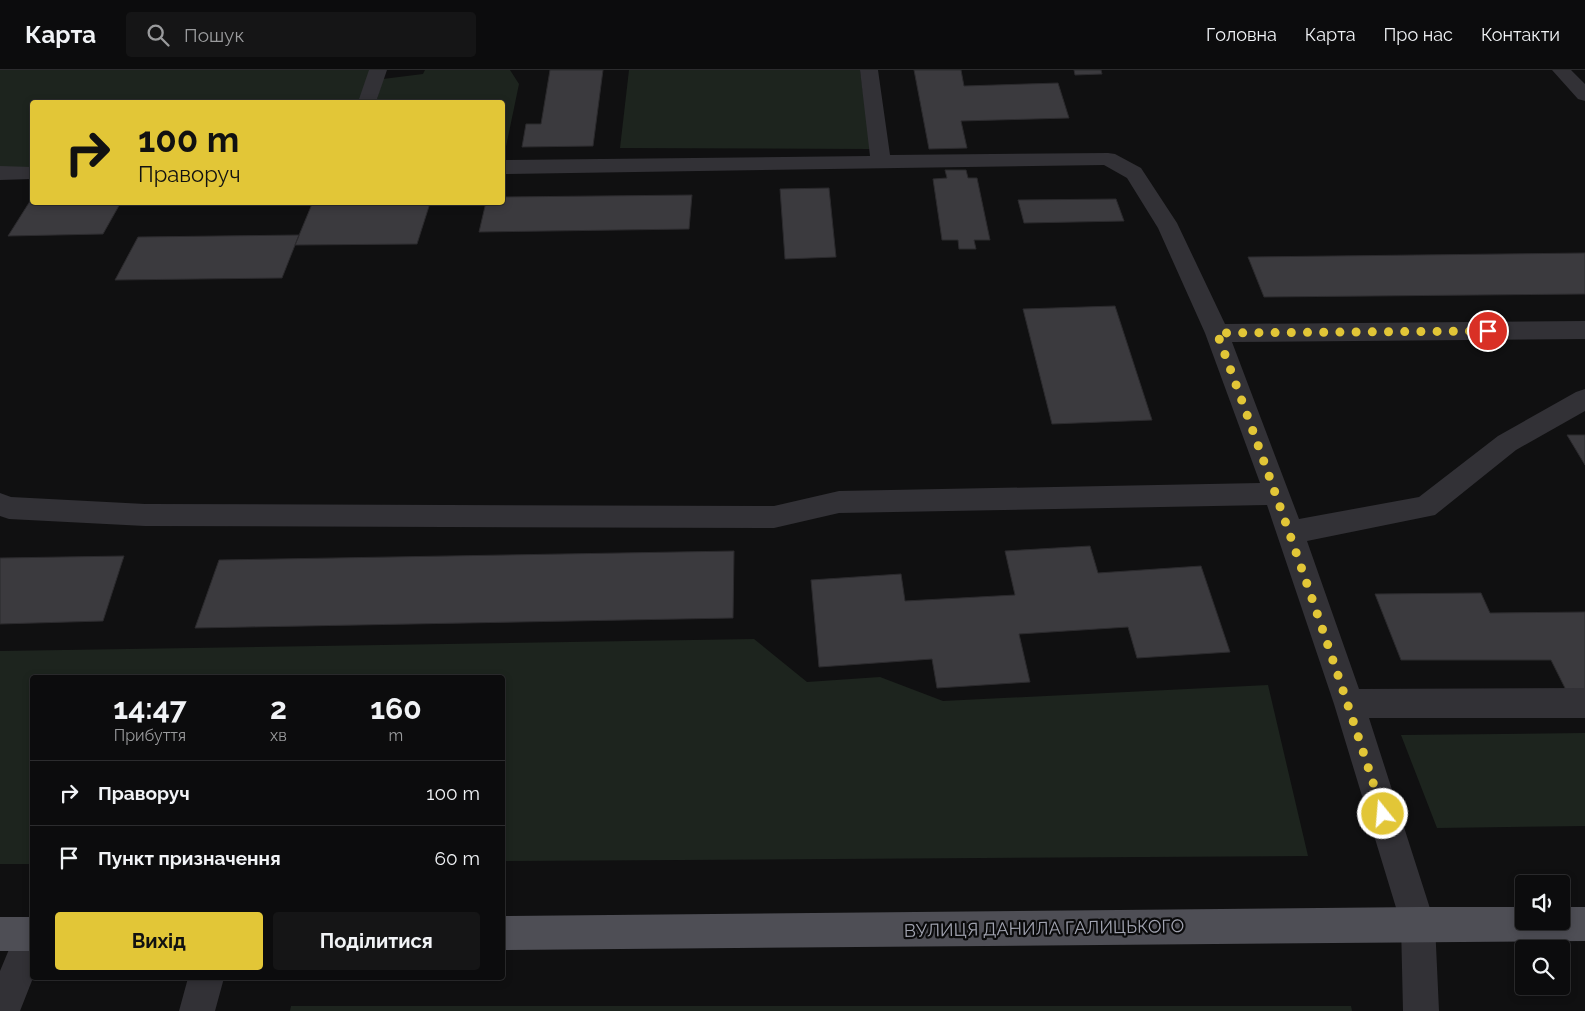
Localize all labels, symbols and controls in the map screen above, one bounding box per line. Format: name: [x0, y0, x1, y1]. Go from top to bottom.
search box: [126, 12, 476, 57]
text: Карта: [25, 20, 96, 49]
icon: search: [144, 21, 172, 49]
text: Пошук: [184, 24, 244, 46]
text: Головна: [1206, 24, 1277, 45]
text: Карта: [1305, 24, 1356, 45]
text: Про нас: [1384, 24, 1453, 45]
text: Контакти: [1481, 24, 1560, 45]
text: 100 m: [138, 119, 239, 160]
icon: right: [55, 120, 120, 185]
text: Праворуч: [138, 161, 241, 187]
pin: [1467, 310, 1509, 352]
icon: arrive: [1474, 317, 1502, 345]
text: 14:47: [113, 691, 187, 726]
text: 2: [270, 691, 287, 726]
text: 160: [370, 691, 422, 726]
text: Прибуття: [114, 726, 186, 745]
text: хв: [270, 726, 287, 745]
text: m: [389, 726, 403, 745]
icon: right: [55, 779, 83, 807]
text: Праворуч: [98, 782, 190, 804]
text: 100 m: [426, 782, 480, 804]
position arrow: [1356, 787, 1408, 839]
icon: arrive: [55, 844, 83, 872]
text: Пункт призначення: [98, 847, 281, 869]
text: 60 m: [435, 847, 480, 869]
map controls: [1515, 875, 1570, 995]
button: sound: [1515, 875, 1570, 930]
button: Вихід: [55, 912, 263, 970]
button: Поділитися: [273, 912, 480, 970]
street label: ВУЛИЦЯ ДАНИЛА ГАЛИЦЬКОГО: [904, 915, 1184, 941]
button: search: [1515, 940, 1570, 995]

